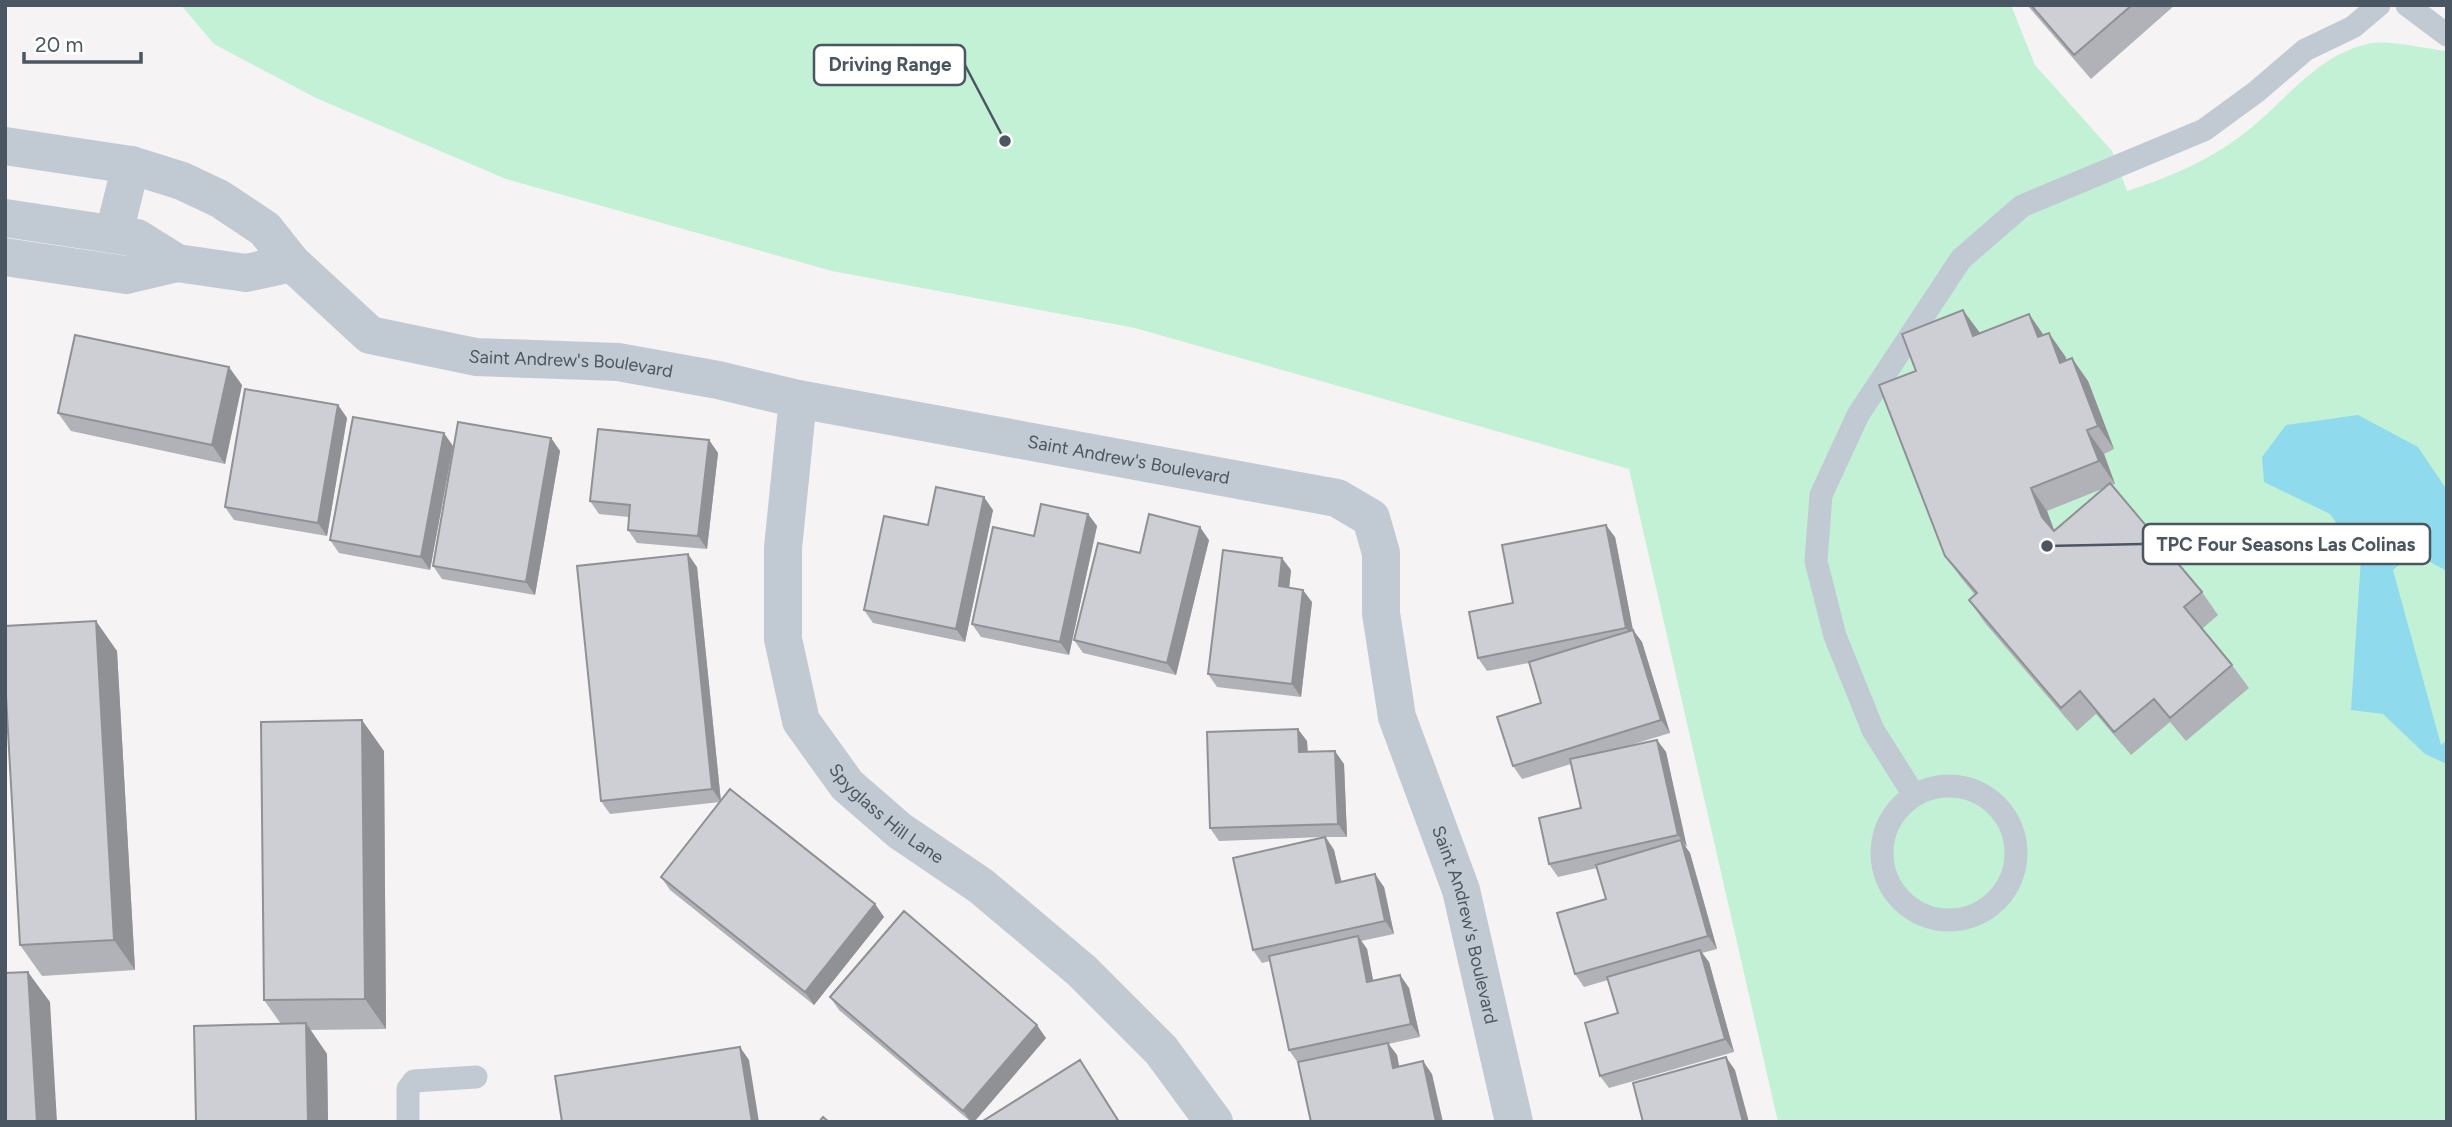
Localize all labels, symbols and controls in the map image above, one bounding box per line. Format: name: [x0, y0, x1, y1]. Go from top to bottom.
scale bar: [24, 21, 142, 65]
text: 20 m: [35, 32, 83, 57]
callout: Driving Range: [814, 45, 965, 85]
text: Driving Range: [829, 53, 952, 76]
street label: Saint Andrew's Boulevard: [467, 345, 675, 383]
street label: Saint Andrew's Boulevard: [1026, 430, 1231, 489]
callout: TPC Four Seasons Las Colinas: [2143, 524, 2430, 564]
text: TPC Four Seasons Las Colinas: [2157, 533, 2416, 556]
street label: Spyglass Hill Lane: [824, 759, 948, 869]
street label: Saint Andrew's Boulevard: [1427, 823, 1502, 1026]

